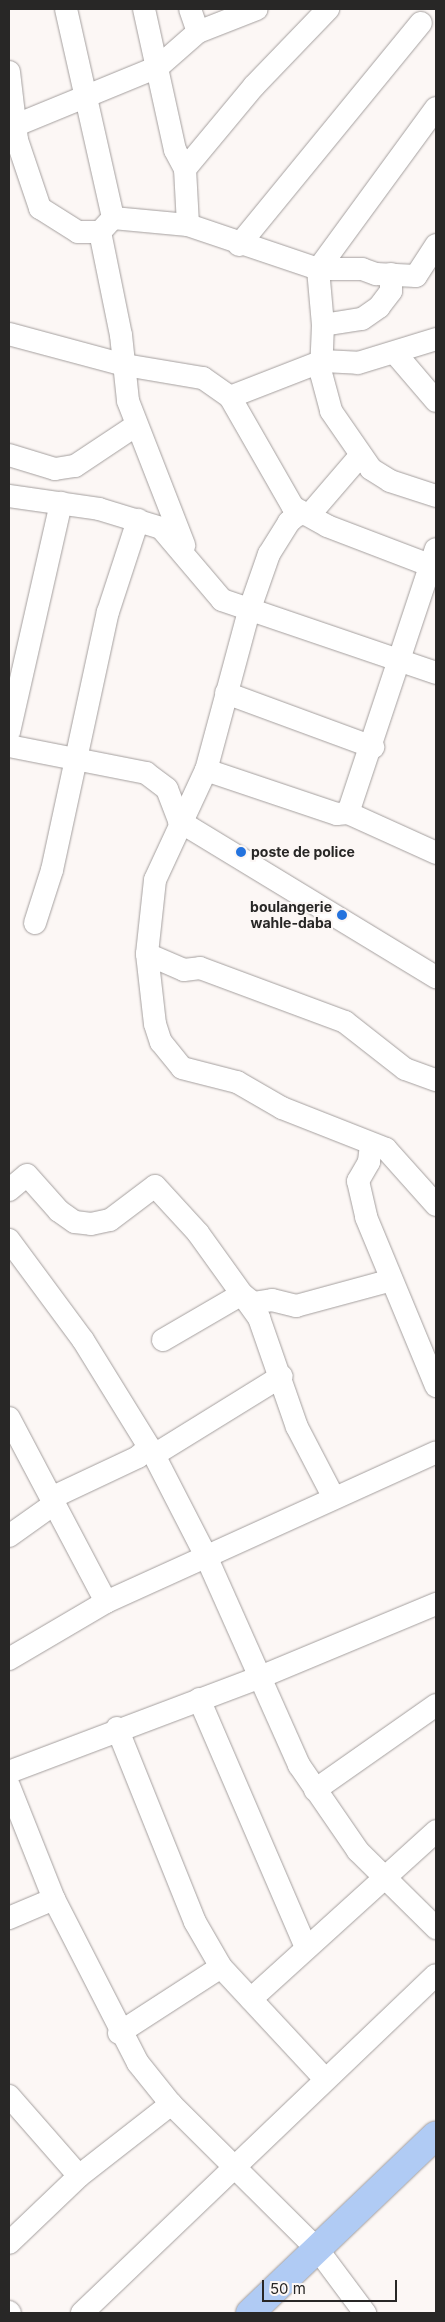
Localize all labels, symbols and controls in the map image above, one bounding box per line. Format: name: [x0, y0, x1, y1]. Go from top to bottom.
place label: poste de police: [251, 844, 355, 860]
marker: poste de police: [235, 846, 247, 858]
place label: boulangerie wahle-daba: [250, 899, 332, 932]
marker: boulangerie wahle-daba: [336, 909, 348, 921]
scale bar: [265, 2270, 400, 2302]
text: 50 m: [270, 2279, 306, 2298]

